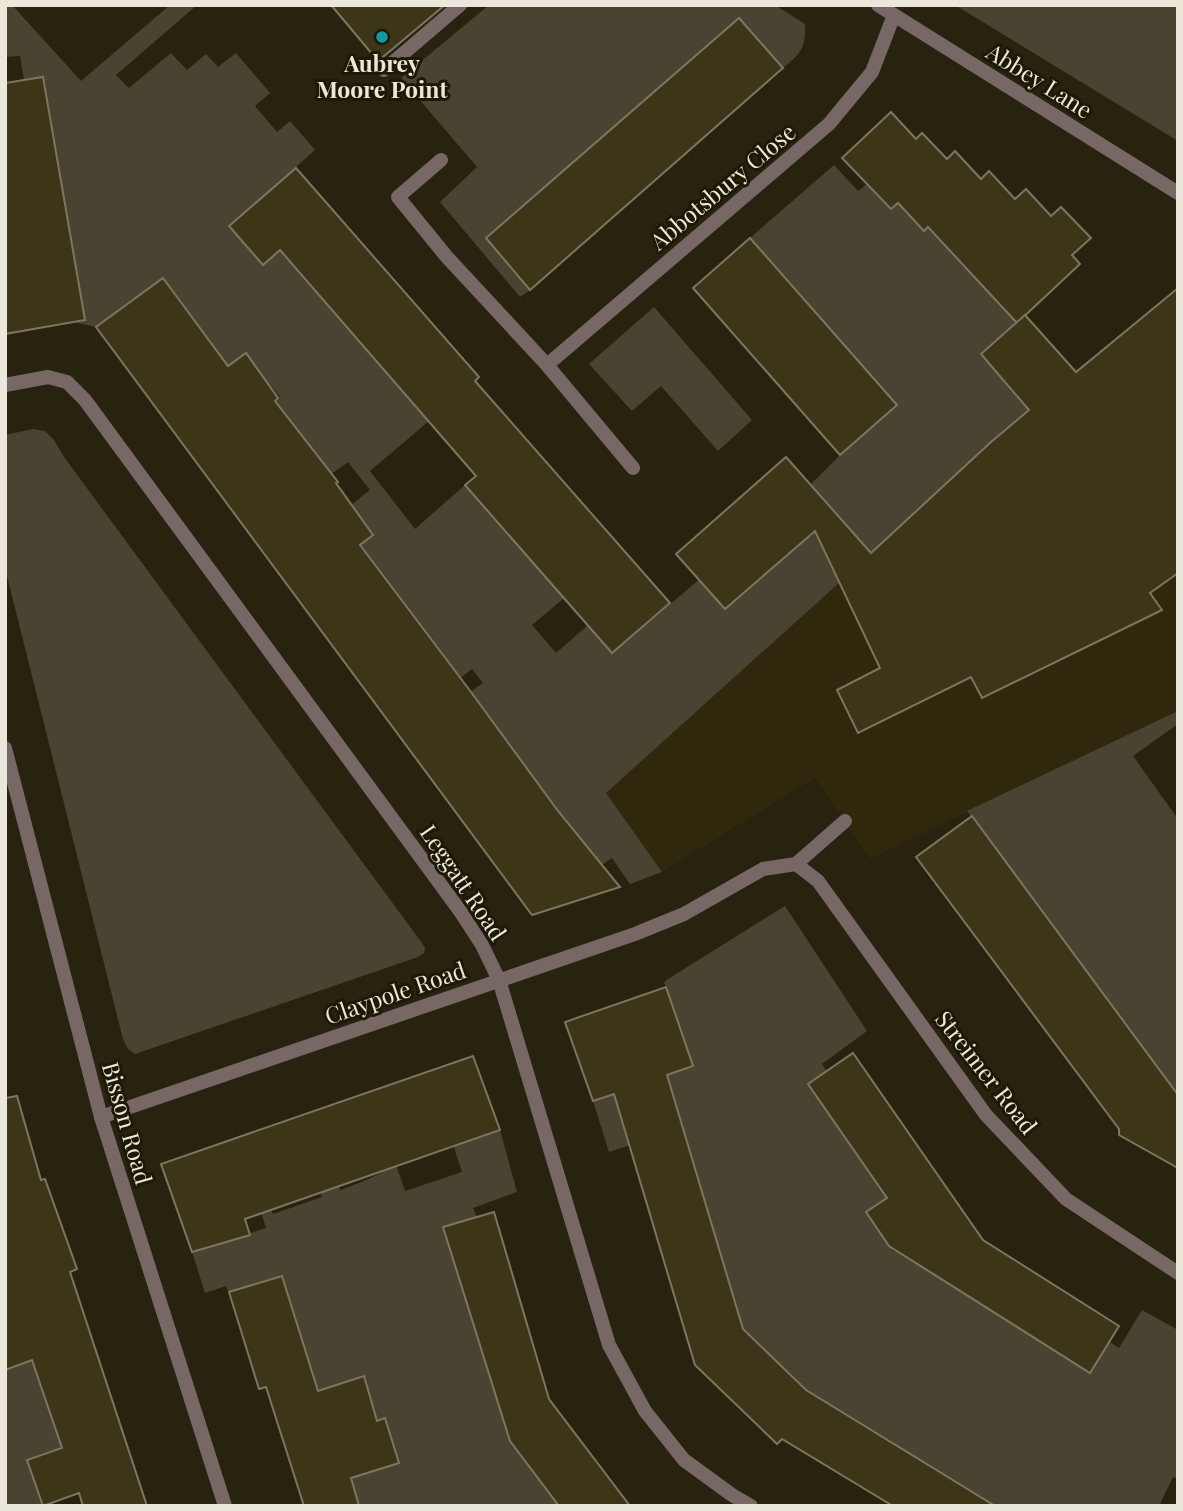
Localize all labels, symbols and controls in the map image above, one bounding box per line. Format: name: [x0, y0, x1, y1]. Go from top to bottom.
marker: Aubrey Moore Point: [374, 29, 390, 45]
street label: Abbey Lane: [981, 35, 1099, 125]
place label: Aubrey Moore Point: [316, 47, 448, 104]
street label: Abbotsbury Close: [642, 116, 801, 257]
street label: Leggatt Road: [414, 818, 514, 946]
street label: Claypole Road: [320, 953, 470, 1031]
street label: Streimer Road: [929, 1004, 1045, 1140]
street label: Bisson Road: [96, 1058, 160, 1188]

